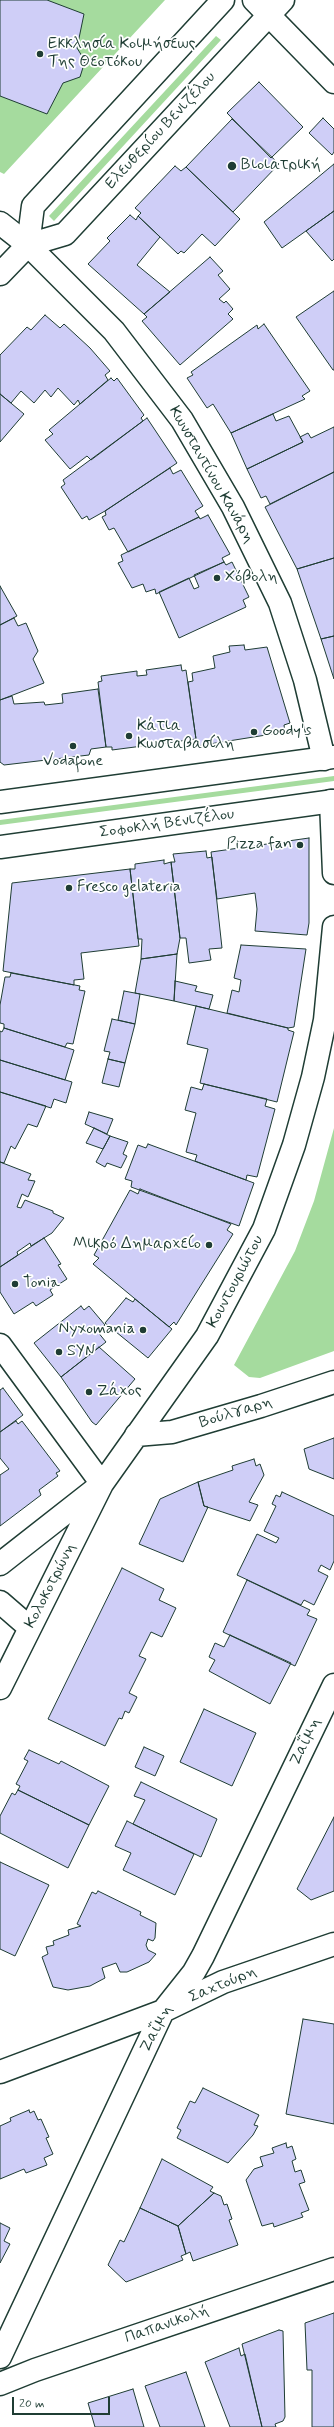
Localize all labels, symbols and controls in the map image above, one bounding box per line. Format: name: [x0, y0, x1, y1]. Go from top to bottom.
place label: Εκκλησία Κοιμήσεως Της Θεοτόκου: [48, 35, 195, 73]
marker: Εκκλησία Κοιμήσεως Της Θεοτόκου: [35, 49, 45, 59]
street label: Ελευθερίου Βενιζέλου: [102, 68, 220, 194]
place label: Βιοιατρική: [241, 156, 321, 176]
marker: Βιοιατρική: [226, 160, 238, 172]
street label: Κωνσταντίνου Κανάρη: [164, 403, 258, 547]
place label: Χόβολη: [225, 568, 278, 588]
marker: Χόβολη: [212, 573, 222, 583]
place label: Κάτια Κωσταβασίλη: [137, 717, 235, 755]
place label: Goody's: [262, 722, 311, 742]
marker: Goody's: [249, 727, 259, 737]
marker: Κάτια Κωσταβασίλη: [124, 731, 134, 741]
marker: Vodafone: [68, 741, 78, 751]
place label: Vodafone: [43, 752, 103, 772]
street label: Σοφοκλή Βενιζέλου: [98, 805, 236, 843]
place label: Pizza fan: [227, 835, 292, 855]
marker: Pizza fan: [295, 840, 305, 850]
place label: Fresco gelateria: [77, 878, 181, 898]
marker: Fresco gelateria: [64, 883, 74, 893]
street label: Κουντουριώτου: [204, 1232, 268, 1332]
place label: Μικρό Δημαρχείο: [73, 1235, 201, 1255]
marker: Μικρό Δημαρχείο: [204, 1240, 214, 1250]
place label: Tonia: [23, 1274, 60, 1294]
marker: Tonia: [10, 1279, 20, 1289]
place label: Nyxomania: [59, 1320, 135, 1340]
marker: Nyxomania: [138, 1325, 148, 1335]
place label: SYN: [67, 1342, 95, 1362]
marker: SYN: [54, 1347, 64, 1357]
place label: Ζάχος: [97, 1382, 142, 1402]
marker: Ζάχος: [84, 1387, 94, 1397]
street label: Βούλγαρη: [197, 1393, 275, 1433]
street label: Κολοκοτρώνη: [21, 1540, 81, 1632]
street label: Ζαΐμη: [286, 1715, 326, 1769]
street label: Σαχτούρη: [186, 1962, 260, 2008]
street label: Ζαΐμη: [137, 2002, 177, 2056]
street label: Παπανικολή: [123, 2302, 211, 2348]
scale bar: [14, 2389, 112, 2415]
text: 20 m: [19, 2396, 45, 2412]

